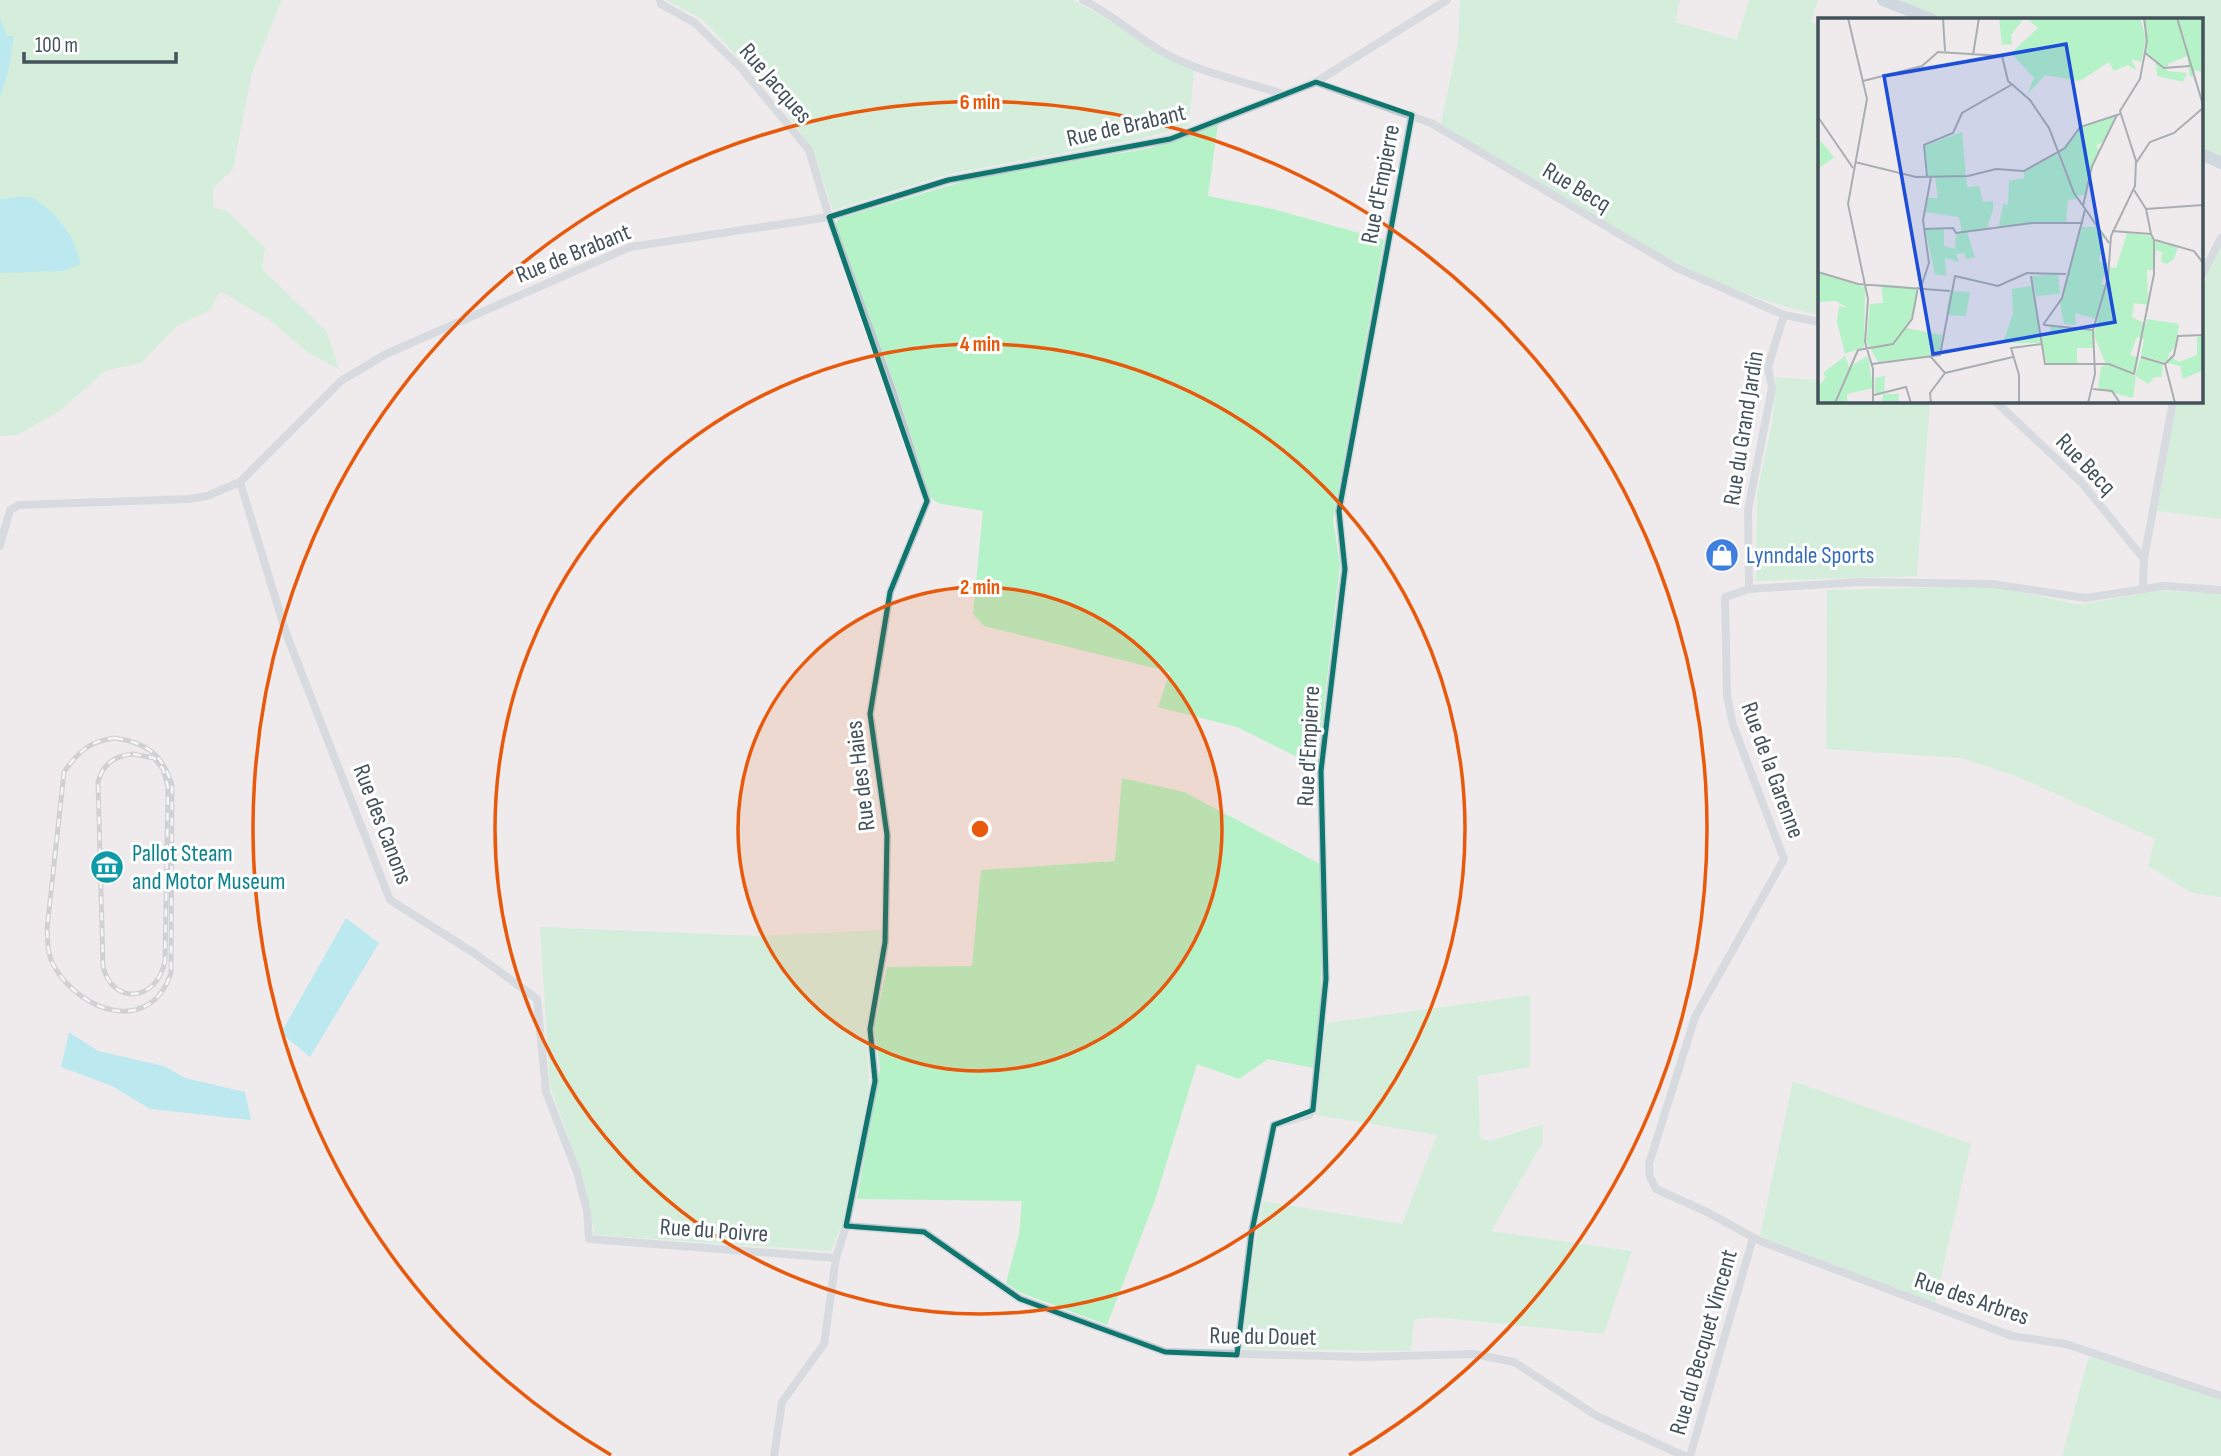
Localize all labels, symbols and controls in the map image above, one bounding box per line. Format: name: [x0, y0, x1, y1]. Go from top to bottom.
inset map: [1818, 18, 2204, 402]
scale bar: [24, 21, 177, 65]
text: 100 m: [35, 33, 78, 58]
street label: Rue Jacques: [733, 37, 818, 129]
text: 6 min: [960, 90, 1000, 115]
street label: Rue de Brabant: [1064, 98, 1189, 153]
street label: Rue d'Empierre: [1355, 122, 1406, 246]
street label: Rue Becq: [1537, 156, 1616, 219]
street label: Rue de Brabant: [511, 217, 635, 290]
text: 4 min: [960, 332, 1000, 357]
street label: Rue du Grand Jardin: [1717, 349, 1770, 507]
street label: Rue Becq: [2049, 428, 2122, 501]
shop icon: Lynndale Sports: [1703, 536, 1741, 574]
place label: Lynndale Sports: [1746, 541, 1874, 570]
text: 2 min: [960, 575, 1000, 600]
street label: Rue d'Empierre: [1291, 685, 1326, 807]
street label: Rue de la Garenne: [1734, 698, 1811, 842]
street label: Rue des Haies: [839, 719, 882, 833]
street label: Rue des Canons: [346, 760, 419, 888]
centre of rings: [968, 817, 992, 841]
place label: Pallot Steam and Motor Museum: [132, 839, 285, 896]
museum icon: Pallot Steam and Motor Museum: [88, 848, 126, 886]
street label: Rue du Poivre: [659, 1212, 769, 1249]
street label: Rue du Becquet Vincent: [1663, 1246, 1744, 1438]
street label: Rue des Arbres: [1911, 1265, 2033, 1332]
street label: Rue du Douet: [1209, 1321, 1317, 1352]

